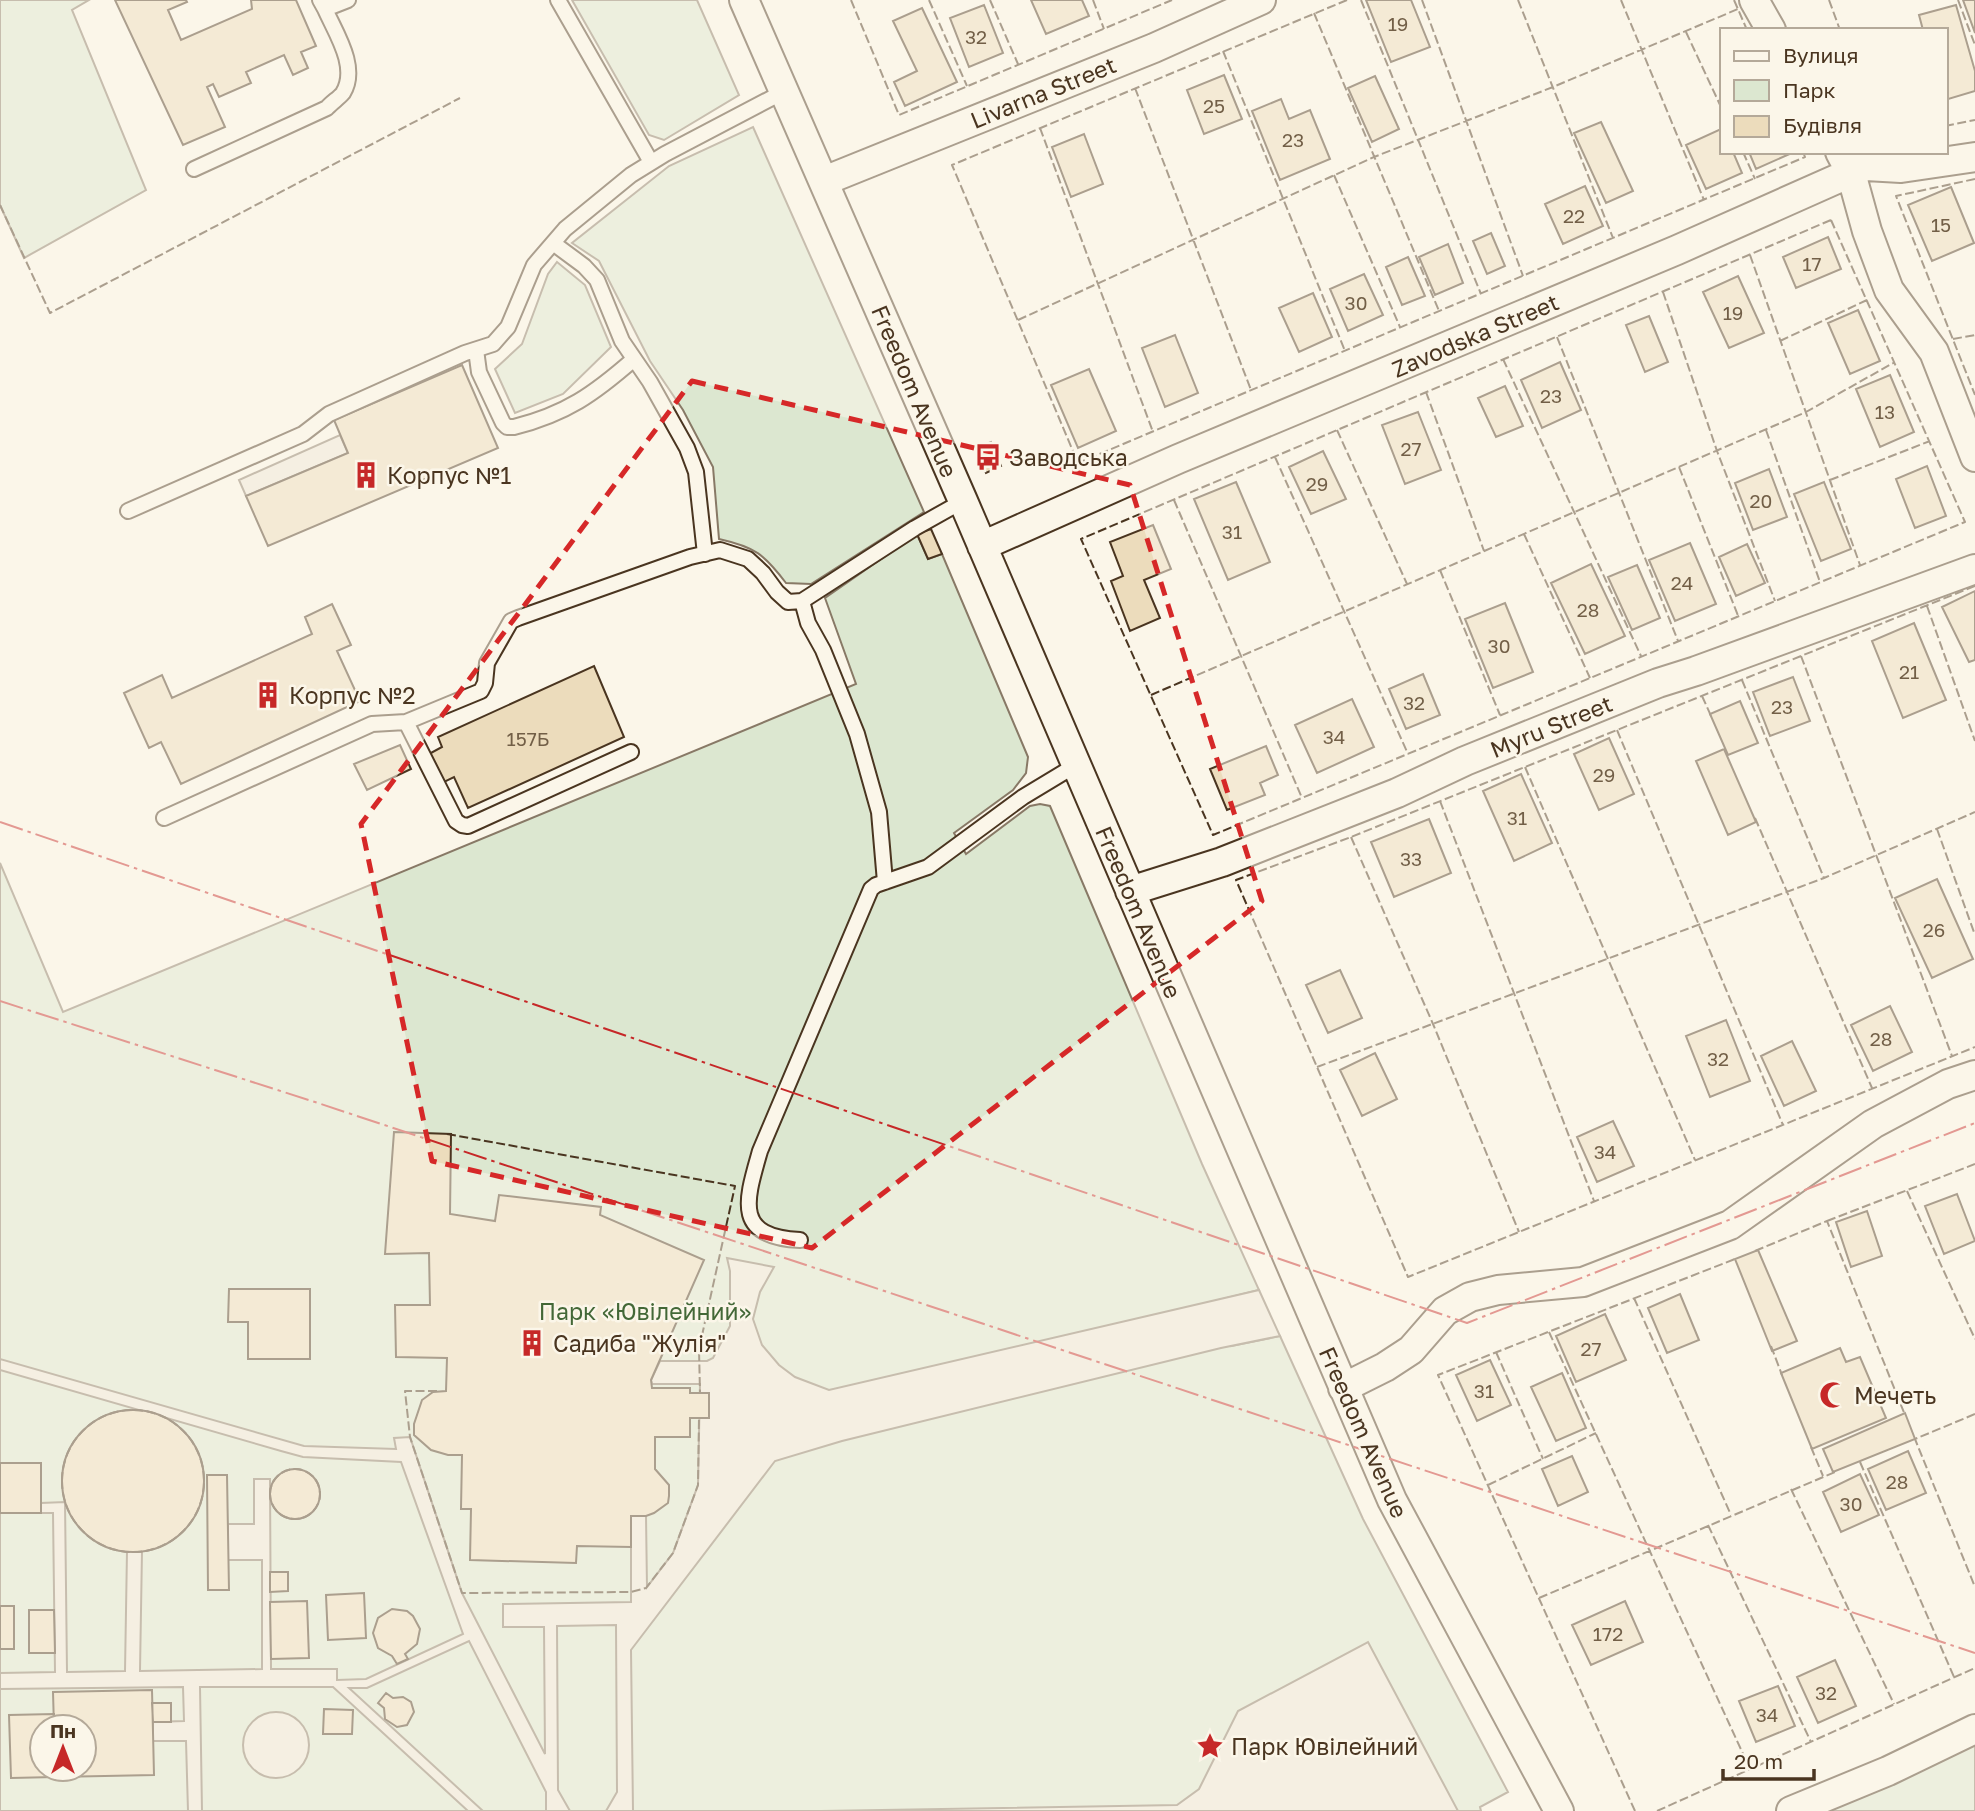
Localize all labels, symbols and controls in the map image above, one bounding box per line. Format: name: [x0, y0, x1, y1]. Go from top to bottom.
house number: 19: [1388, 12, 1408, 35]
house number: 32: [965, 25, 987, 48]
legend: [1720, 28, 1947, 154]
text: Вулиця: [1783, 42, 1859, 68]
street label: Livarna Street: [966, 50, 1120, 134]
text: Парк: [1783, 77, 1836, 103]
house number: 25: [1203, 94, 1225, 117]
text: Будівля: [1783, 112, 1862, 138]
house number: 23: [1282, 128, 1304, 151]
house number: 22: [1563, 204, 1585, 227]
house number: 15: [1931, 213, 1951, 236]
house number: 17: [1802, 252, 1822, 275]
street label: Zavodska Street: [1387, 287, 1563, 383]
house number: 30: [1345, 291, 1367, 314]
street label: Freedom Avenue: [866, 301, 964, 481]
house number: 19: [1723, 301, 1743, 324]
house number: 23: [1540, 384, 1562, 407]
house number: 13: [1875, 400, 1895, 423]
house number: 27: [1400, 437, 1422, 460]
bus stop icon: Заводська: [973, 442, 1003, 472]
place label: Заводська: [1009, 443, 1128, 471]
building icon: Корпус №1: [351, 460, 381, 490]
place label: Корпус №1: [387, 461, 511, 489]
house number: 29: [1306, 472, 1328, 495]
house number: 20: [1750, 489, 1772, 512]
house number: 31: [1222, 520, 1242, 543]
house number: 24: [1671, 571, 1693, 594]
house number: 28: [1577, 598, 1599, 621]
house number: 30: [1488, 634, 1510, 657]
house number: 21: [1899, 660, 1919, 683]
building icon: Корпус №2: [253, 680, 283, 710]
place label: Корпус №2: [289, 681, 416, 709]
street label: Myru Street: [1486, 689, 1616, 763]
house number: 32: [1403, 691, 1425, 714]
house number: 23: [1771, 695, 1793, 718]
house number: 34: [1323, 725, 1345, 748]
house number: 157Б: [507, 727, 549, 750]
house number: 29: [1593, 763, 1615, 786]
house number: 31: [1507, 806, 1527, 829]
street label: Freedom Avenue: [1090, 822, 1188, 1002]
house number: 33: [1400, 847, 1422, 870]
house number: 26: [1923, 918, 1945, 941]
house number: 28: [1870, 1027, 1892, 1050]
house number: 32: [1707, 1047, 1729, 1070]
house number: 34: [1594, 1140, 1616, 1163]
park label: Парк «Ювілейний»: [539, 1297, 751, 1325]
building icon: Садиба "Жулія": [517, 1328, 547, 1358]
place label: Садиба "Жулія": [553, 1329, 726, 1357]
house number: 27: [1580, 1337, 1602, 1360]
street label: Freedom Avenue: [1314, 1342, 1414, 1522]
house number: 31: [1474, 1379, 1494, 1402]
mosque icon: Мечеть: [1818, 1380, 1848, 1410]
place label: Мечеть: [1854, 1381, 1936, 1409]
house number: 28: [1886, 1470, 1908, 1493]
house number: 30: [1840, 1492, 1862, 1515]
house number: 172: [1593, 1622, 1623, 1645]
house number: 32: [1815, 1681, 1837, 1704]
house number: 34: [1756, 1703, 1778, 1726]
north arrow: [28, 1713, 98, 1783]
text: Пн: [50, 1719, 76, 1742]
place icon: Парк Ювілейний: [1195, 1731, 1225, 1761]
place label: Парк Ювілейний: [1231, 1732, 1418, 1760]
scale bar: [1723, 1738, 1814, 1782]
text: 20 m: [1734, 1748, 1783, 1774]

